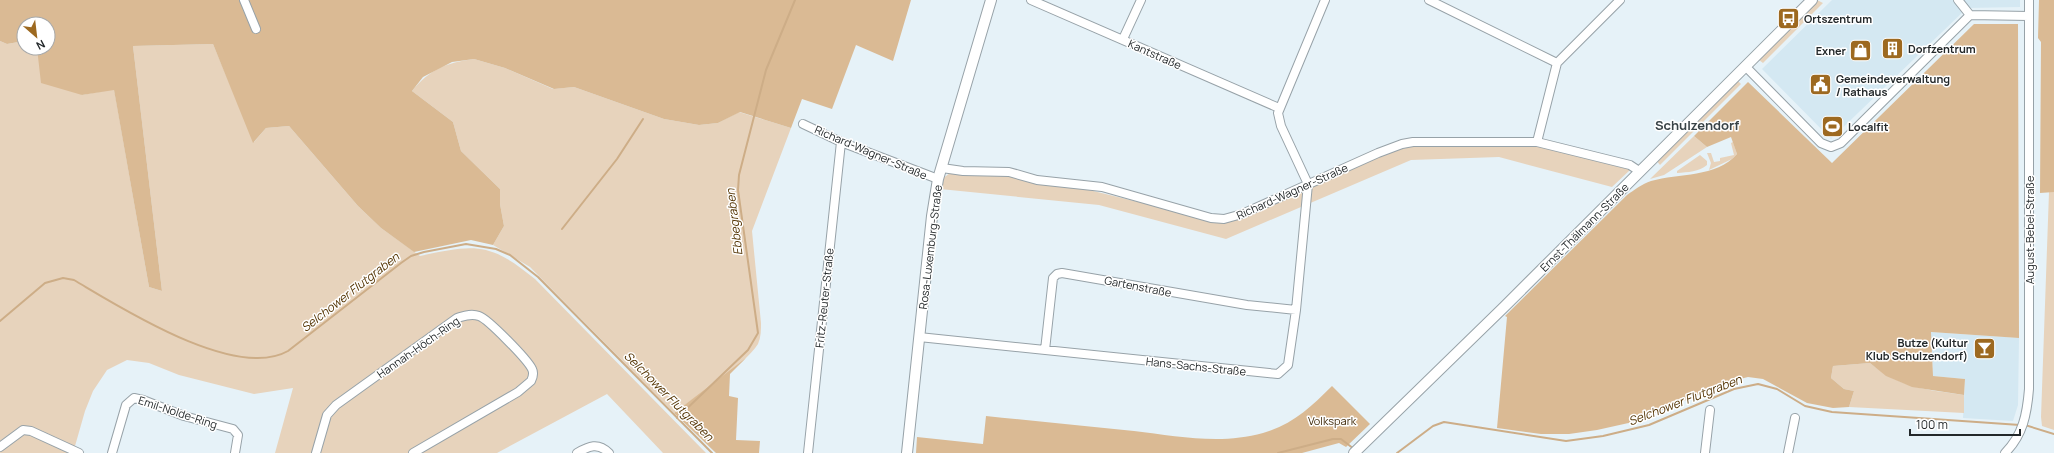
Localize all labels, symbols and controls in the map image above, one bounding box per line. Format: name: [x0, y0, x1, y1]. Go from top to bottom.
bus stop icon: Ortszentrum: [1776, 5, 1802, 31]
place label: Ortszentrum: [1804, 11, 1872, 26]
north arrow: [16, 16, 56, 56]
building icon: Dorfzentrum: [1879, 35, 1905, 61]
street label: Kantstraße: [1126, 36, 1184, 73]
text: N: [34, 37, 48, 54]
shop icon: Exner: [1848, 37, 1874, 63]
place label: Dorfzentrum: [1908, 41, 1976, 56]
place label: Exner: [1816, 43, 1847, 58]
public building icon: Gemeindeverwaltung / Rathaus: [1808, 71, 1834, 97]
place label: Gemeindeverwaltung / Rathaus: [1836, 71, 1950, 99]
sports icon: Localfit: [1820, 113, 1846, 139]
district label: Schulzendorf: [1655, 116, 1739, 134]
place label: Localfit: [1848, 119, 1889, 134]
street label: Richard-Wagner-Straße: [813, 122, 930, 183]
street label: Richard-Wagner-Straße: [1234, 159, 1351, 222]
street label: August-Bebel-Straße: [2022, 175, 2037, 284]
street label: Ernst-Thälmann-Straße: [1536, 179, 1632, 275]
street label: Rosa-Luxemburg-Straße: [915, 183, 945, 310]
water label: Ebbegraben: [721, 187, 747, 256]
street label: Fritz-Reuter-Straße: [811, 247, 837, 349]
water label: Selchower Flutgraben: [297, 248, 403, 336]
street label: Gartenstraße: [1103, 272, 1173, 300]
street label: Hannah-Höch-Ring: [374, 313, 462, 381]
place label: Butze (Kultur Klub Schulzendorf): [1866, 335, 1969, 363]
bar icon: Butze (Kultur Klub Schulzendorf): [1971, 335, 1997, 361]
water label: Selchower Flutgraben: [620, 347, 718, 445]
street label: Hans-Sachs-Straße: [1145, 353, 1247, 379]
water label: Selchower Flutgraben: [1626, 370, 1745, 429]
street label: Emil-Nolde-Ring: [137, 392, 219, 432]
scale bar: [1910, 411, 2020, 437]
park label: Volkspark: [1308, 413, 1357, 428]
text: 100 m: [1916, 416, 1948, 433]

